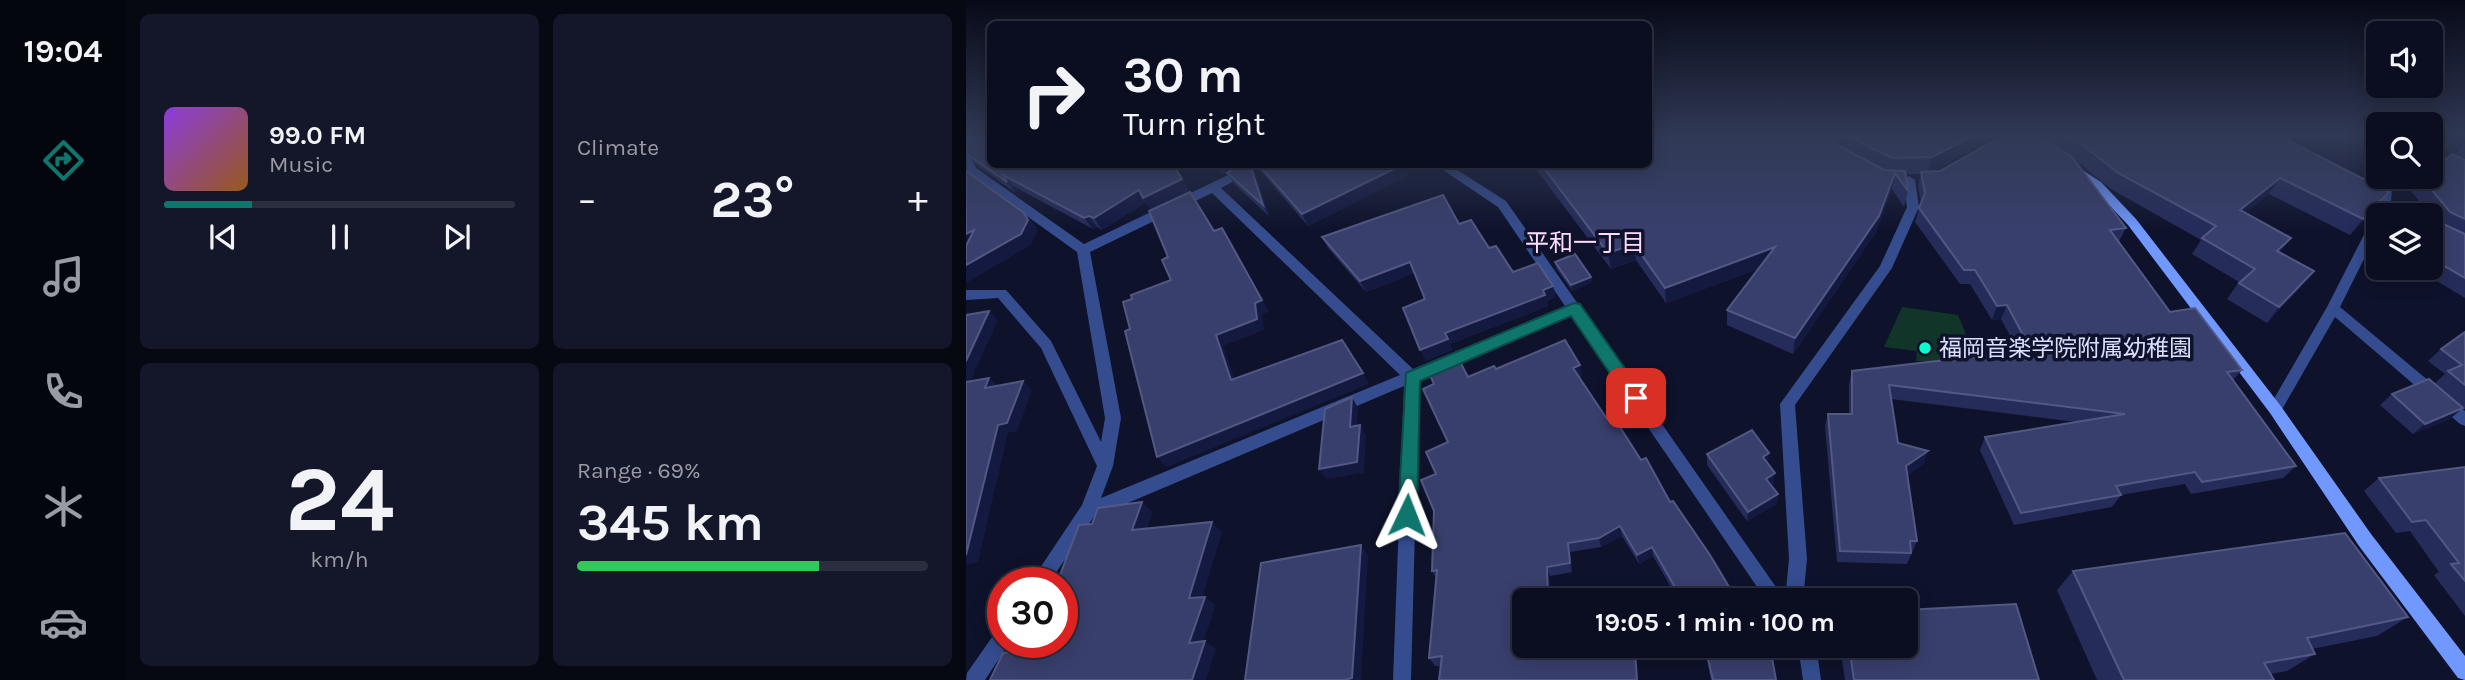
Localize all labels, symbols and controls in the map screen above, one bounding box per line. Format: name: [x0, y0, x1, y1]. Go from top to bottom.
map controls: [2366, 21, 2443, 280]
button: sound: [2366, 21, 2443, 98]
text: 19:04: [24, 33, 102, 70]
text: 30 m: [1123, 47, 1243, 104]
icon: right: [1008, 49, 1099, 140]
text: Turn right: [1123, 106, 1265, 143]
button: search: [2366, 112, 2443, 189]
text: 99.0 FM: [269, 120, 366, 151]
text: Climate: [577, 134, 659, 161]
icon: directions: [39, 136, 88, 185]
text: Music: [269, 151, 333, 178]
text: 23°: [710, 169, 795, 230]
text: −: [577, 177, 597, 222]
text: +: [908, 177, 928, 222]
button: layers: [2366, 203, 2443, 280]
icon: previous: [204, 218, 242, 256]
icon: pause: [321, 218, 359, 256]
icon: next: [438, 218, 476, 256]
district label: 平和一丁目: [1525, 229, 1645, 257]
icon: music: [39, 252, 88, 301]
place label: 福岡音楽学院附属幼稚園: [1939, 335, 2192, 362]
marker: 福岡音楽学院附属幼稚園: [1917, 340, 1933, 356]
icon: phone: [39, 367, 88, 416]
pin: [1606, 368, 1666, 428]
icon: arrive: [1617, 379, 1655, 417]
text: 24: [285, 447, 394, 553]
text: Range · 69%: [577, 457, 701, 484]
position arrow: [1370, 478, 1444, 552]
icon: climate: [39, 482, 88, 531]
text: 345 km: [577, 492, 764, 553]
text: km/h: [310, 546, 369, 573]
speed limit sign: 30: [987, 567, 1078, 658]
icon: car: [39, 598, 88, 647]
text: 19:05 · 1 min · 100 m: [1595, 607, 1835, 638]

